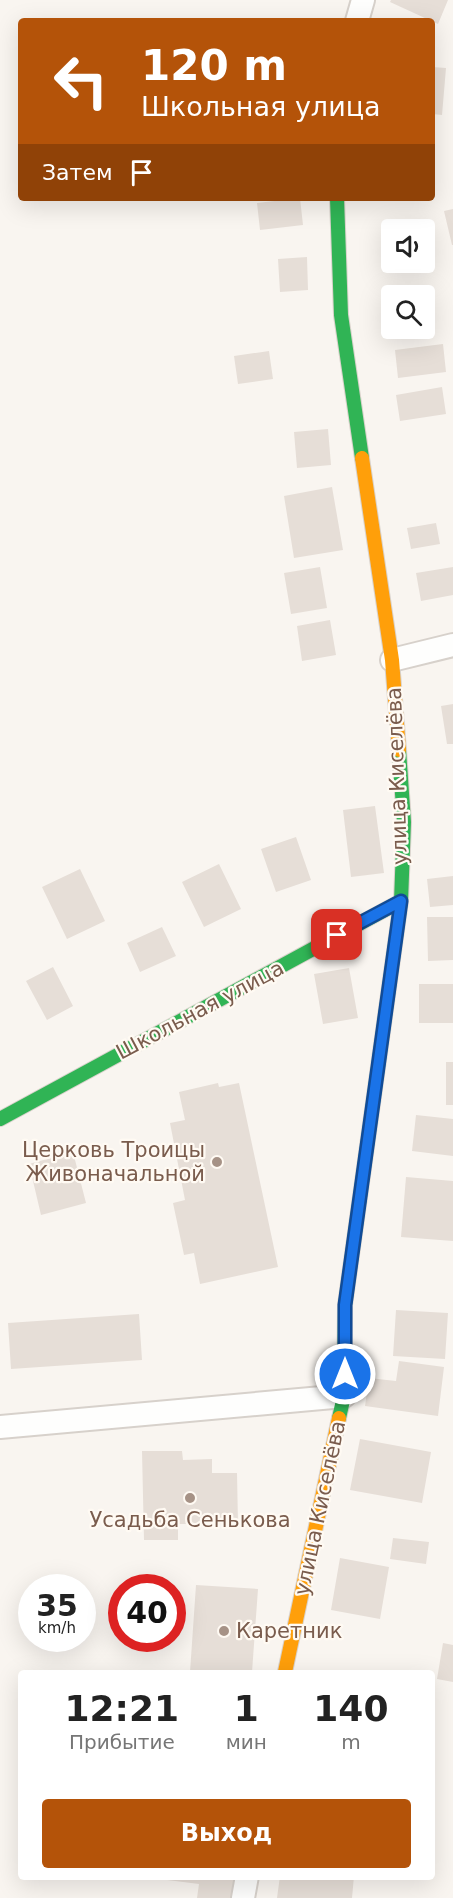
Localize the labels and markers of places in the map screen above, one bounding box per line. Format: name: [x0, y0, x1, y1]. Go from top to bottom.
pin: [311, 909, 362, 960]
place label: Церковь Троицы Живоначальной: [22, 1138, 205, 1186]
marker: Церковь Троицы Живоначальной: [210, 1155, 224, 1169]
marker: Усадьба Сенькова: [183, 1491, 197, 1505]
place label: Усадьба Сенькова: [89, 1508, 291, 1532]
place label: Каретник: [236, 1619, 342, 1643]
marker: Каретник: [217, 1624, 231, 1638]

